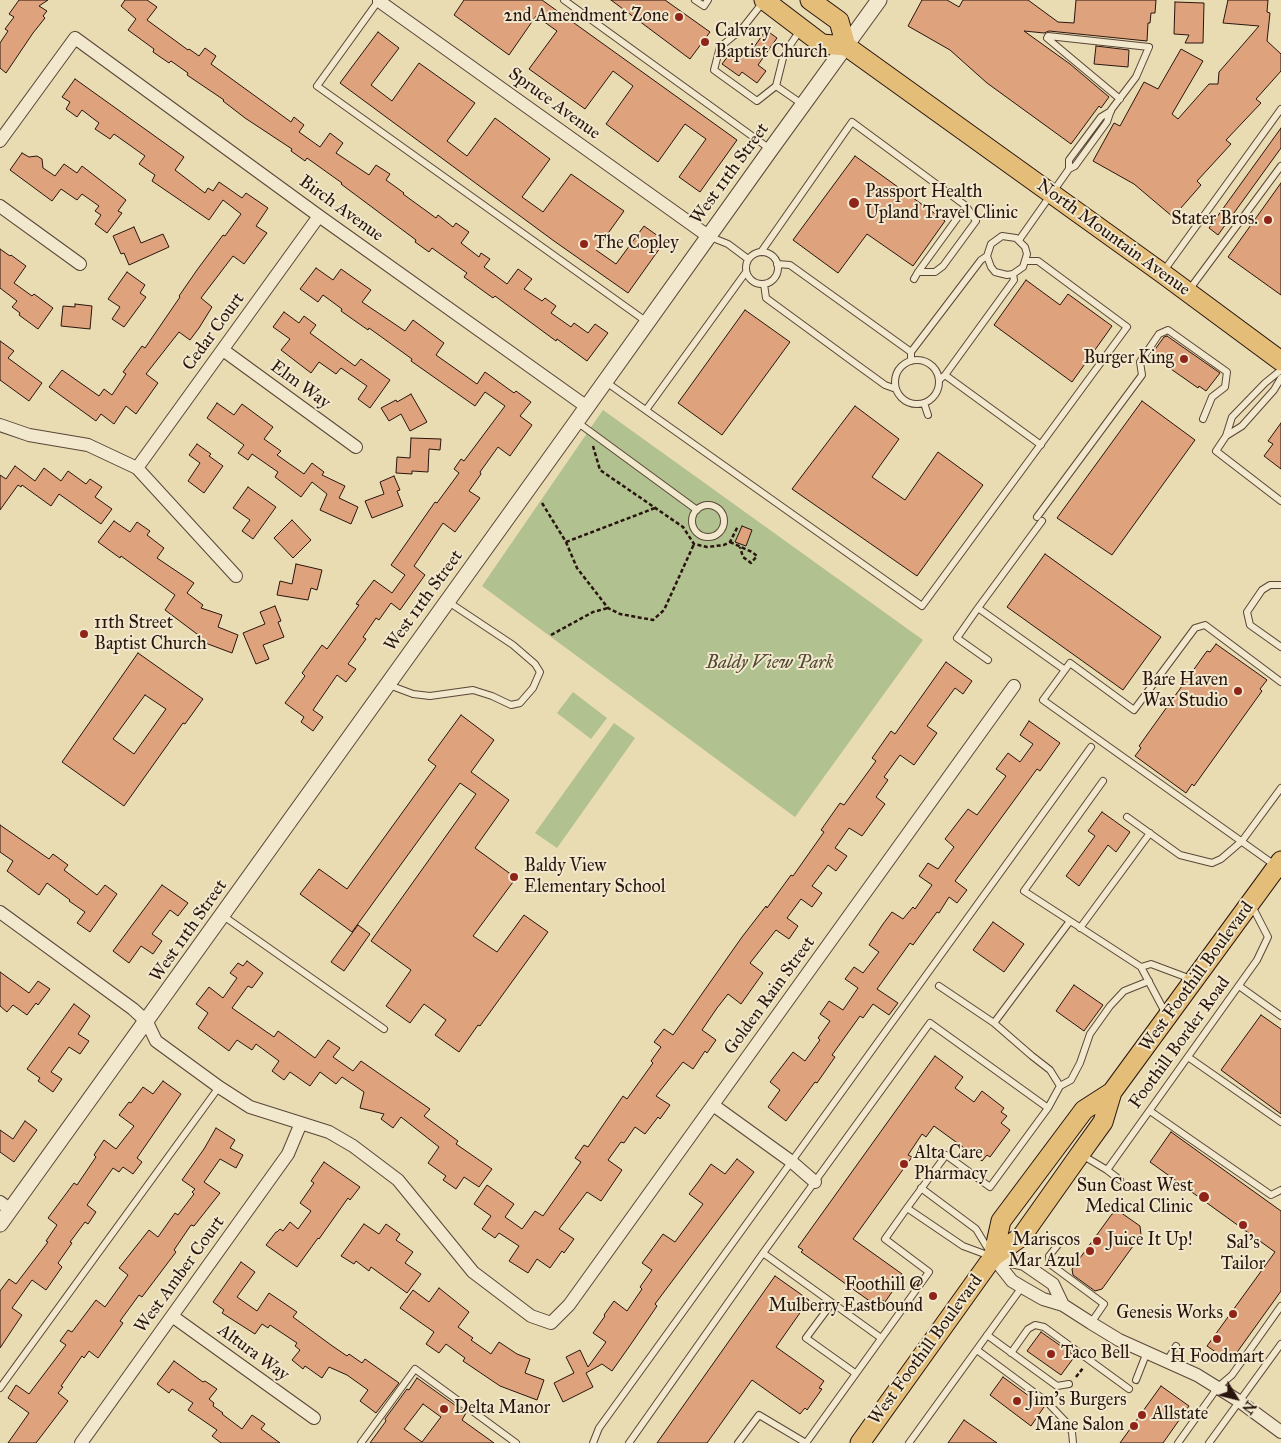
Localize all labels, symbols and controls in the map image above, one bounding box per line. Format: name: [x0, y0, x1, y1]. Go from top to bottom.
place label: 2nd Amendment Zone: [504, 6, 669, 28]
marker: 2nd Amendment Zone: [673, 11, 685, 23]
place label: Calvary Baptist Church: [715, 21, 828, 64]
marker: Calvary Baptist Church: [699, 36, 711, 48]
street label: Spruce Avenue: [504, 63, 604, 145]
street label: West 11th Street: [686, 119, 774, 229]
street label: Birch Avenue: [295, 171, 387, 247]
street label: North Mountain Avenue: [1032, 175, 1194, 301]
place label: Passport Health Upland Travel Clinic: [865, 182, 1018, 224]
marker: Passport Health Upland Travel Clinic: [847, 196, 861, 210]
place label: Stater Bros.: [1171, 209, 1258, 231]
marker: Stater Bros.: [1262, 214, 1274, 226]
place label: The Copley: [594, 233, 679, 255]
marker: The Copley: [578, 238, 590, 250]
street label: Cedar Court: [178, 289, 250, 375]
place label: Burger King: [1083, 348, 1174, 370]
marker: Burger King: [1178, 353, 1190, 365]
street label: Elm Way: [266, 356, 334, 414]
street label: West 11th Street: [380, 546, 468, 656]
place label: 11th Street Baptist Church: [94, 613, 207, 656]
marker: 11th Street Baptist Church: [78, 628, 90, 640]
park label: Baldy View Park: [706, 653, 834, 675]
place label: Bare Haven Wax Studio: [1142, 670, 1228, 712]
marker: Bare Haven Wax Studio: [1232, 685, 1244, 697]
place label: Baldy View Elementary School: [524, 856, 666, 899]
marker: Baldy View Elementary School: [508, 871, 520, 883]
street label: West 11th Street: [146, 876, 232, 986]
street label: West Foothill Boulevard: [1135, 898, 1259, 1056]
street label: Golden Rain Street: [720, 933, 820, 1059]
street label: Foothill Border Road: [1125, 973, 1235, 1113]
place label: Alta Care Pharmacy: [914, 1143, 987, 1186]
marker: Alta Care Pharmacy: [898, 1158, 910, 1170]
place label: Sun Coast West Medical Clinic: [1077, 1176, 1193, 1218]
marker: Sun Coast West Medical Clinic: [1197, 1190, 1211, 1204]
street label: West Amber Court: [130, 1212, 230, 1338]
marker: Sal's Tailor: [1237, 1219, 1249, 1231]
place label: Mariscos Mar Azul: [1008, 1230, 1080, 1272]
place label: Juice It Up!: [1107, 1230, 1193, 1252]
place label: Sal's Tailor: [1221, 1233, 1265, 1276]
marker: Juice It Up!: [1091, 1235, 1103, 1247]
marker: Mariscos Mar Azul: [1084, 1245, 1096, 1257]
street label: West Foothill Boulevard: [864, 1271, 988, 1429]
place label: Foothill @ Mulberry Eastbound: [768, 1275, 923, 1318]
marker: Foothill @ Mulberry Eastbound: [927, 1290, 939, 1302]
place label: Genesis Works: [1116, 1303, 1223, 1325]
marker: Genesis Works: [1227, 1308, 1239, 1320]
street label: Altura Way: [213, 1320, 293, 1386]
marker: H Foodmart: [1211, 1333, 1223, 1345]
place label: Taco Bell: [1061, 1343, 1130, 1365]
place label: H Foodmart: [1170, 1347, 1264, 1369]
marker: Taco Bell: [1045, 1348, 1057, 1360]
north arrow: [1211, 1373, 1261, 1423]
place label: Jim's Burgers: [1027, 1390, 1127, 1412]
marker: Jim's Burgers: [1011, 1395, 1023, 1407]
text: N: [1238, 1397, 1259, 1417]
place label: Delta Manor: [454, 1398, 550, 1420]
marker: Delta Manor: [438, 1403, 450, 1415]
place label: Allstate: [1152, 1404, 1208, 1426]
marker: Allstate: [1136, 1409, 1148, 1421]
place label: Mane Salon: [1035, 1415, 1124, 1437]
marker: Mane Salon: [1128, 1420, 1140, 1432]

